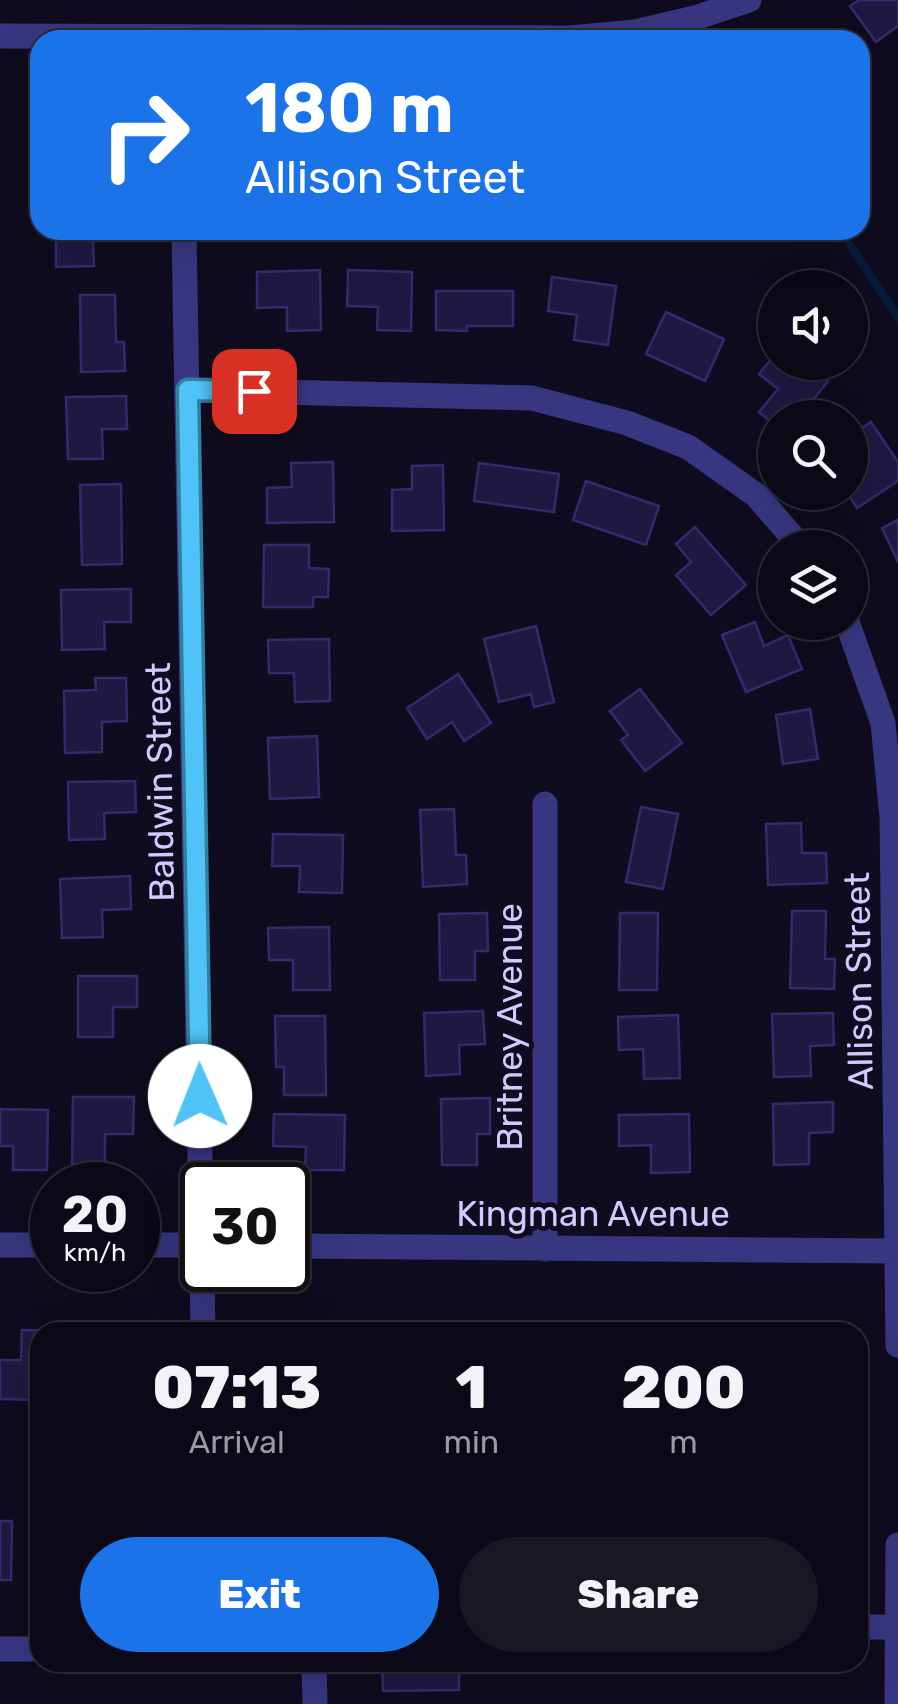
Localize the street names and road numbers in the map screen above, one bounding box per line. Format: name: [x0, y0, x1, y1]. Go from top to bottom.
street label: Baldwin Street: [137, 662, 183, 902]
street label: Allison Street: [836, 872, 882, 1090]
street label: Britney Avenue: [489, 903, 531, 1151]
street label: Kingman Avenue: [456, 1193, 730, 1235]

